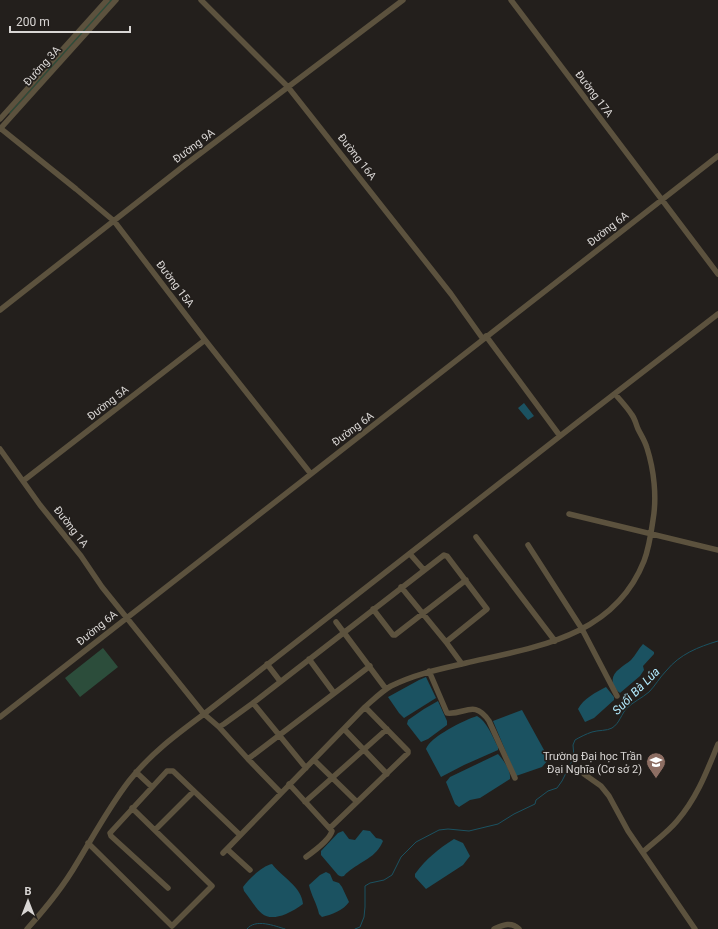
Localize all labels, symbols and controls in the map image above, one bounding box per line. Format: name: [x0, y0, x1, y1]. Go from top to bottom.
scale bar: [10, 8, 130, 34]
text: 200 m: [16, 15, 50, 29]
street label: Đường 3A: [21, 43, 64, 88]
street label: Đường 17A: [572, 68, 616, 121]
street label: Đường 9A: [171, 126, 218, 166]
street label: Đường 16A: [335, 131, 380, 183]
street label: Đường 6A: [585, 208, 632, 249]
street label: Đường 15A: [153, 258, 197, 311]
street label: Đường 5A: [85, 382, 132, 423]
street label: Đường 6A: [330, 409, 377, 449]
street label: Đường 1A: [51, 504, 92, 551]
street label: Đường 6A: [74, 607, 121, 648]
water label: Suối Bà Lúa: [609, 664, 663, 718]
place label: Trường Đại học Trần Đại Nghĩa (Cơ sở 2): [543, 750, 642, 776]
school or university icon: Trường Đại học Trần Đại Nghĩa (Cơ sở 2): [645, 751, 667, 779]
north arrow: [8, 881, 48, 921]
text: B: [24, 885, 32, 898]

